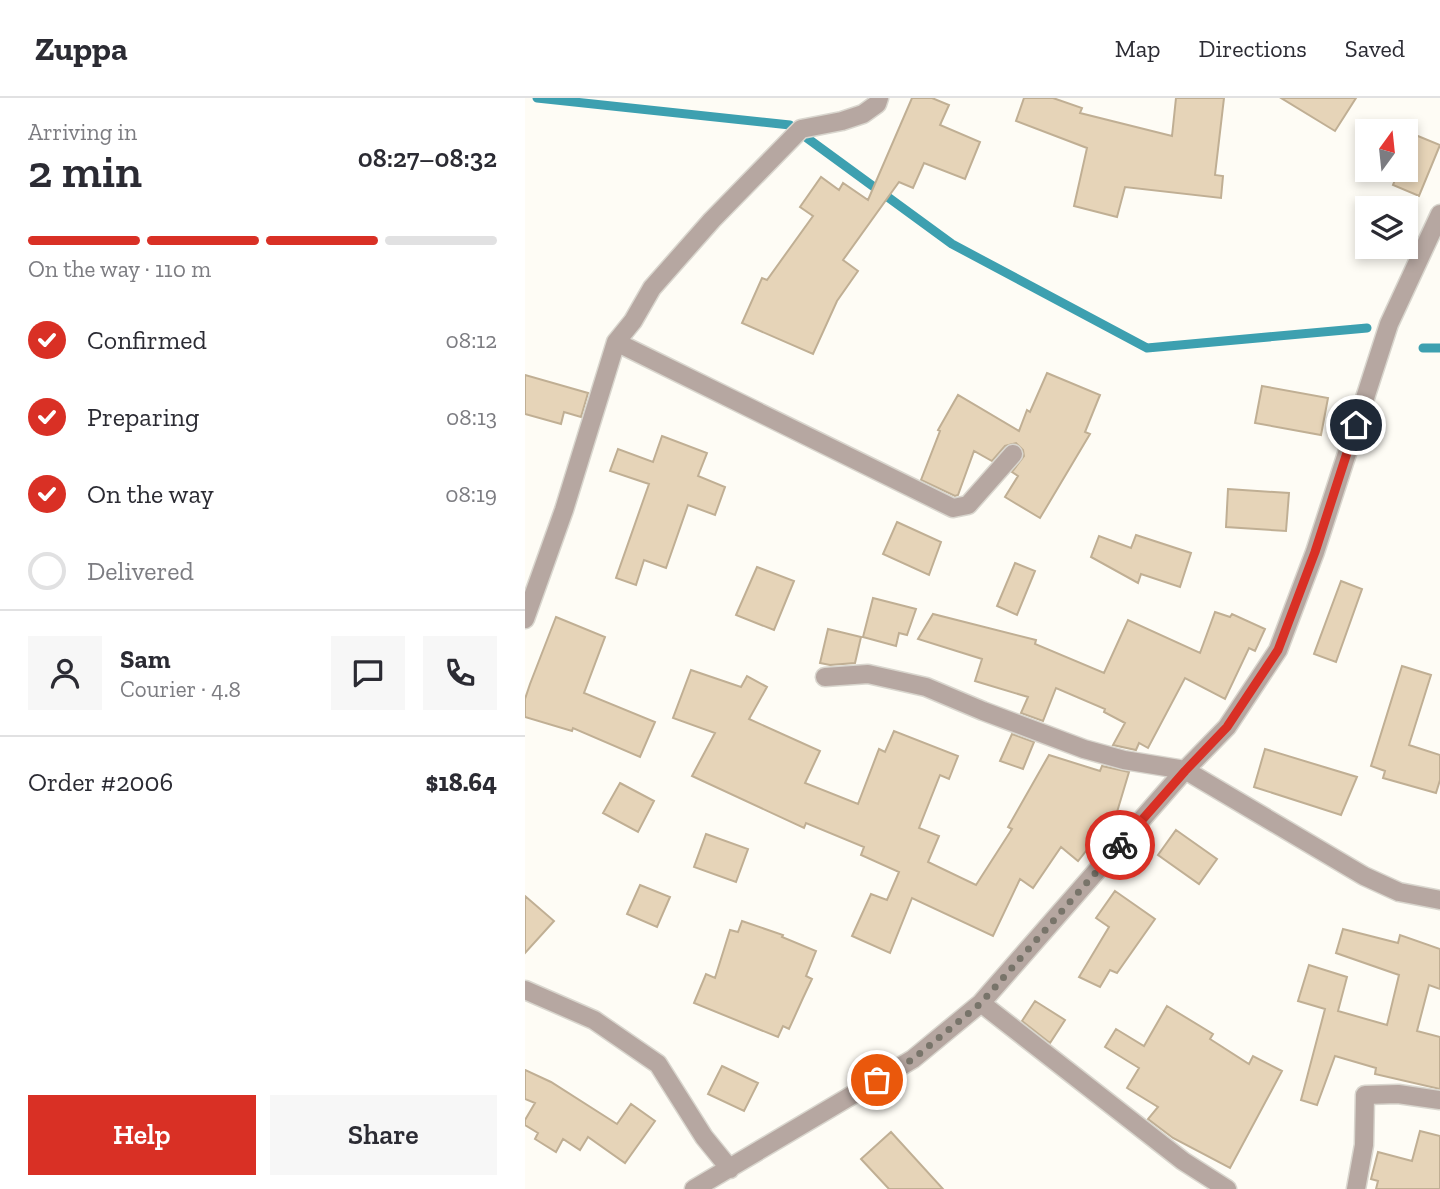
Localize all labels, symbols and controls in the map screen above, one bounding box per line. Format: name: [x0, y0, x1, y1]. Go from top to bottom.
text: Zuppa: [35, 29, 128, 68]
text: Map: [1115, 34, 1161, 63]
text: Directions: [1199, 34, 1307, 63]
text: Saved: [1345, 34, 1405, 63]
text: Arriving in: [28, 118, 137, 146]
north arrow: [1355, 119, 1417, 182]
map controls: [1355, 119, 1418, 259]
text: 08:27–08:32: [358, 142, 497, 174]
text: 2 min: [28, 144, 142, 199]
button: layers: [1355, 196, 1418, 259]
text: On the way · 110 m: [28, 255, 211, 283]
icon: check: [28, 321, 66, 359]
text: Confirmed: [87, 324, 207, 356]
text: 08:12: [446, 326, 497, 354]
pin: [1326, 395, 1386, 455]
icon: check: [28, 398, 66, 436]
text: Preparing: [87, 401, 199, 433]
text: 08:13: [446, 403, 497, 431]
icon: home: [1337, 406, 1375, 444]
icon: check: [28, 475, 66, 513]
text: On the way: [87, 478, 214, 510]
text: 08:19: [445, 480, 497, 508]
text: Delivered: [87, 555, 194, 587]
button: person: [28, 636, 102, 710]
button: chat: [331, 636, 405, 710]
button: phone: [423, 636, 497, 710]
text: Sam: [120, 643, 170, 675]
text: Courier · 4.8: [120, 675, 241, 703]
text: Order #2006: [28, 766, 173, 798]
text: $18.64: [425, 766, 497, 798]
courier: [1085, 810, 1155, 880]
icon: bike: [1101, 826, 1139, 864]
pin: [847, 1050, 907, 1110]
icon: bag: [858, 1061, 896, 1099]
button: Help: [28, 1095, 256, 1175]
button: Share: [270, 1095, 497, 1175]

